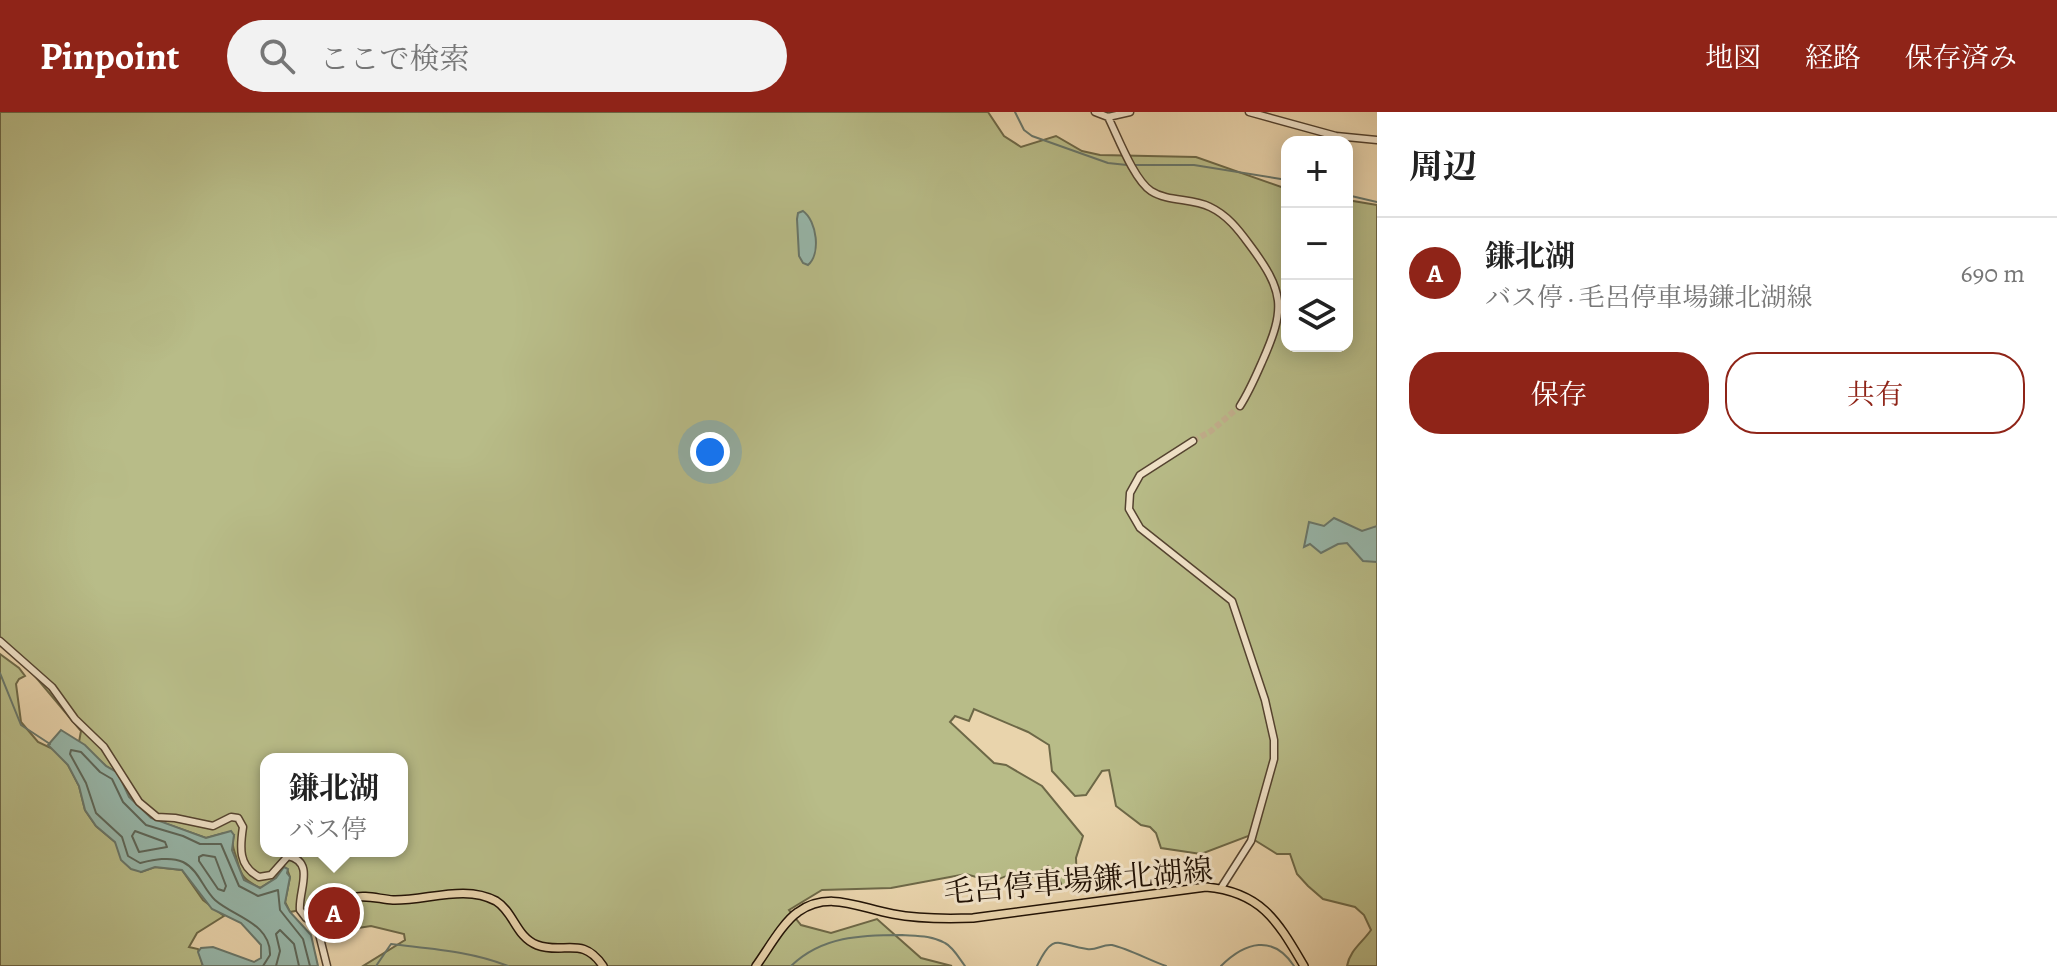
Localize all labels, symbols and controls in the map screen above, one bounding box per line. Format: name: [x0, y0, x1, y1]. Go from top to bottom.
search box: [227, 20, 787, 92]
text: Pinpoint: [40, 30, 179, 82]
icon: search: [255, 34, 299, 78]
text: ここで検索: [319, 39, 469, 79]
text: 地図: [1705, 39, 1761, 77]
text: 経路: [1805, 39, 1861, 77]
text: 保存済み: [1905, 39, 2017, 77]
map controls: [1281, 136, 1353, 352]
button: +: [1281, 136, 1353, 208]
text: 周辺: [1409, 143, 1477, 190]
button: −: [1281, 208, 1353, 280]
text: 鎌北湖: [1485, 236, 1575, 276]
text: A: [1427, 256, 1443, 291]
text: 690 m: [1961, 256, 2025, 291]
button: layers: [1281, 280, 1353, 352]
text: バス停 · 毛呂停車場鎌北湖線: [1485, 280, 1812, 315]
button: 保存: [1409, 352, 1709, 434]
button: 共有: [1725, 352, 2025, 434]
your location: [690, 432, 730, 472]
popup: [260, 753, 408, 857]
text: 鎌北湖: [289, 768, 379, 808]
text: バス停: [289, 812, 367, 847]
street label: 毛呂停車場鎌北湖線: [942, 849, 1214, 913]
pin: A: [308, 883, 360, 943]

